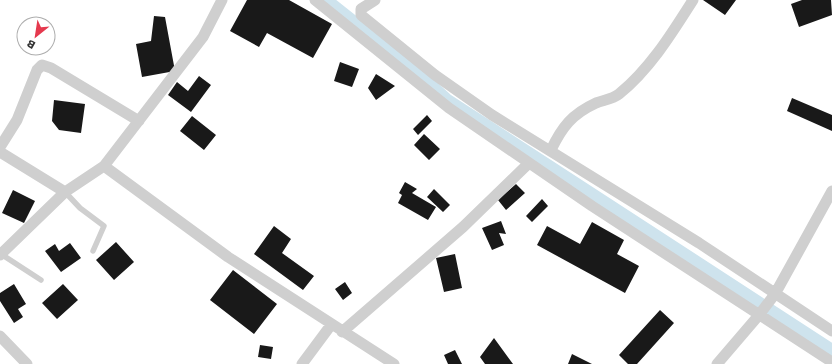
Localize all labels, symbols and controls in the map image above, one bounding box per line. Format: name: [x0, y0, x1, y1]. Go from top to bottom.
north arrow: [16, 16, 56, 56]
text: B: [24, 36, 38, 52]

